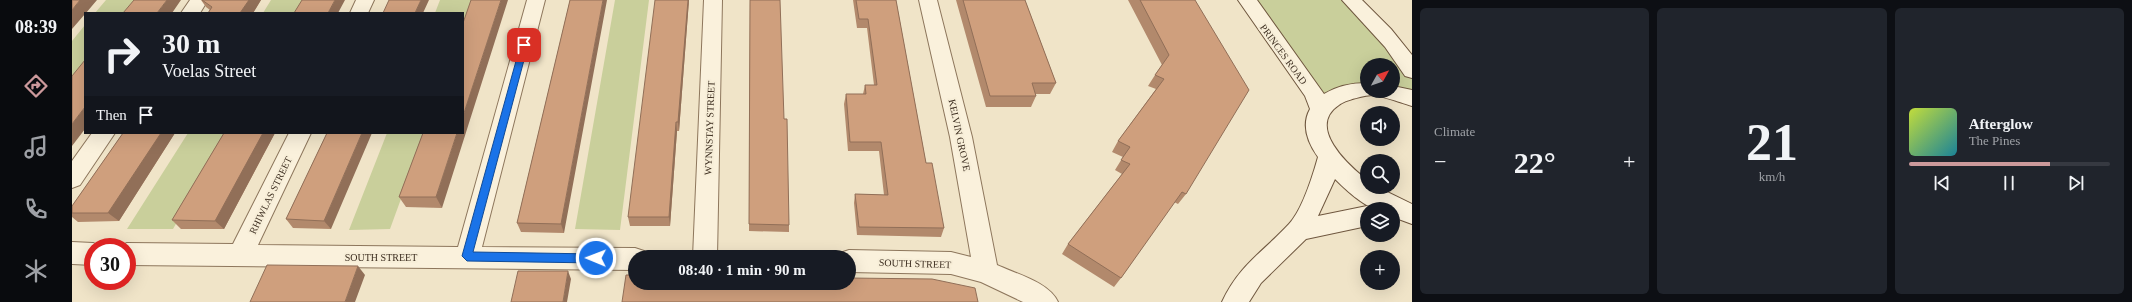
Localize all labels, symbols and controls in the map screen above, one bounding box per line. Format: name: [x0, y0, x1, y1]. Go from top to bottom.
text: 08:39: [15, 17, 57, 37]
street label: PRINCES ROAD: [1258, 22, 1309, 87]
icon: right: [96, 28, 148, 80]
text: 30 m: [162, 28, 220, 59]
pin: [507, 28, 541, 62]
icon: arrive: [513, 34, 535, 56]
north arrow: [1360, 58, 1400, 98]
map controls: [1360, 58, 1400, 290]
text: Voelas Street: [162, 61, 256, 81]
icon: directions: [22, 72, 50, 100]
street label: WYNNSTAY STREET: [702, 81, 717, 175]
street label: KELVIN GROVE: [947, 98, 973, 172]
icon: arrive: [135, 104, 157, 126]
button: sound: [1360, 106, 1400, 146]
text: Then: [96, 107, 127, 123]
text: 21: [1746, 114, 1798, 171]
text: Afterglow: [1969, 116, 2033, 132]
text: Climate: [1434, 124, 1475, 139]
icon: music: [22, 133, 50, 161]
text: The Pines: [1969, 133, 2020, 148]
text: 22°: [1514, 146, 1556, 179]
text: −: [1434, 149, 1446, 174]
text: +: [1623, 149, 1635, 174]
button: search: [1360, 154, 1400, 194]
street label: RHIWLAS STREET: [247, 155, 294, 236]
text: km/h: [1759, 169, 1785, 184]
icon: previous: [1931, 172, 1953, 194]
icon: pause: [1998, 172, 2020, 194]
icon: next: [2065, 172, 2087, 194]
icon: phone: [22, 195, 50, 223]
button: layers: [1360, 202, 1400, 242]
position arrow: [575, 237, 617, 279]
speed limit sign: 30: [84, 238, 136, 290]
button: +: [1360, 250, 1400, 290]
street label: SOUTH STREET: [345, 252, 417, 263]
icon: climate: [22, 257, 50, 285]
street label: SOUTH STREET: [879, 257, 951, 270]
text: 08:40 · 1 min · 90 m: [678, 262, 806, 278]

